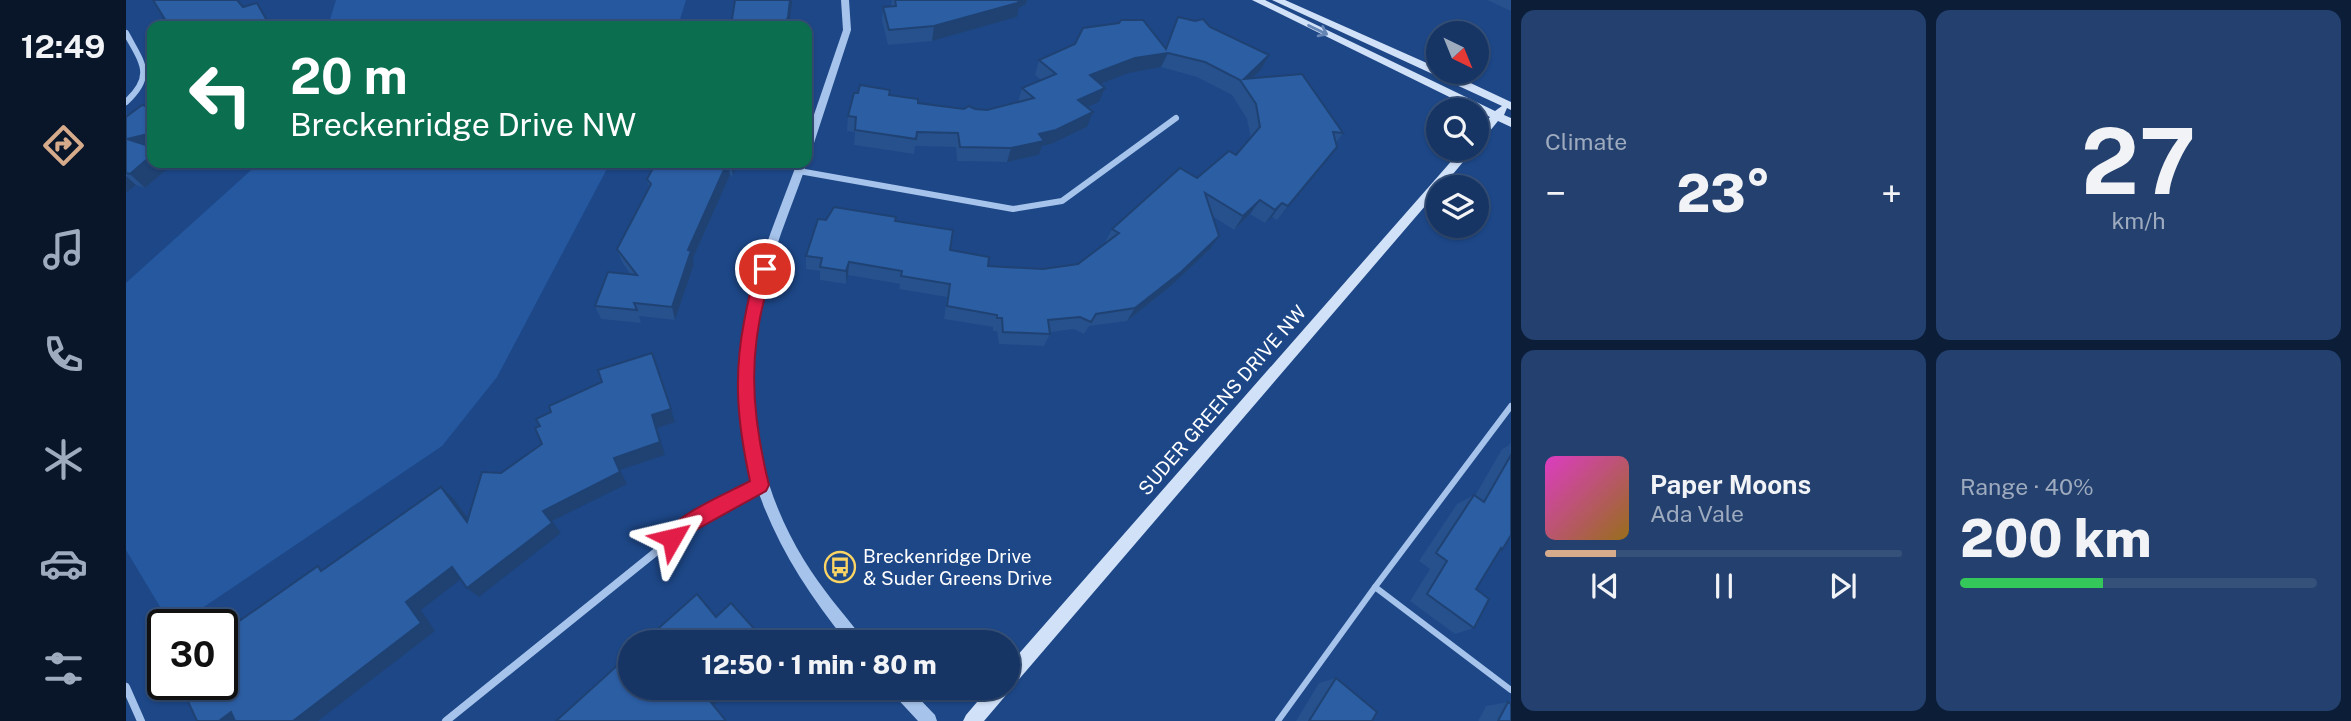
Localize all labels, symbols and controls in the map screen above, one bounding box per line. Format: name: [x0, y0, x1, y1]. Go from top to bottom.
north arrow: [1426, 21, 1489, 84]
map controls: [1426, 21, 1489, 238]
one-way arrow: [1307, 24, 1328, 38]
text: 12:49: [21, 28, 105, 65]
text: 20 m: [290, 47, 408, 105]
icon: left: [175, 49, 266, 140]
button: search: [1426, 98, 1489, 161]
text: Breckenridge Drive NW: [290, 106, 636, 143]
text: 27: [2081, 108, 2196, 214]
icon: directions: [39, 121, 88, 170]
text: Climate: [1545, 128, 1627, 155]
text: 23°: [1676, 163, 1771, 224]
text: −: [1545, 171, 1566, 216]
text: +: [1881, 171, 1902, 216]
button: layers: [1426, 175, 1489, 238]
text: km/h: [2111, 207, 2166, 234]
icon: music: [39, 225, 88, 274]
pin: [735, 239, 795, 299]
icon: arrive: [746, 250, 784, 288]
street label: SUDER GREENS DRIVE NW: [1134, 301, 1310, 499]
icon: phone: [39, 330, 88, 379]
icon: climate: [39, 435, 88, 484]
text: Paper Moons: [1650, 469, 1811, 500]
text: Range · 40%: [1960, 473, 2094, 500]
text: Ada Vale: [1650, 500, 1744, 527]
position arrow: [635, 501, 709, 575]
text: 200 km: [1960, 508, 2152, 569]
icon: car: [39, 539, 88, 588]
place label: Breckenridge Drive & Suder Greens Drive: [863, 545, 1052, 589]
bus stop icon: Breckenridge Drive & Suder Greens Drive: [823, 550, 857, 584]
icon: previous: [1586, 567, 1624, 605]
icon: pause: [1705, 567, 1743, 605]
icon: next: [1824, 567, 1862, 605]
speed limit sign: 30: [147, 609, 238, 700]
icon: filters: [39, 644, 88, 693]
text: 12:50 · 1 min · 80 m: [701, 649, 937, 680]

